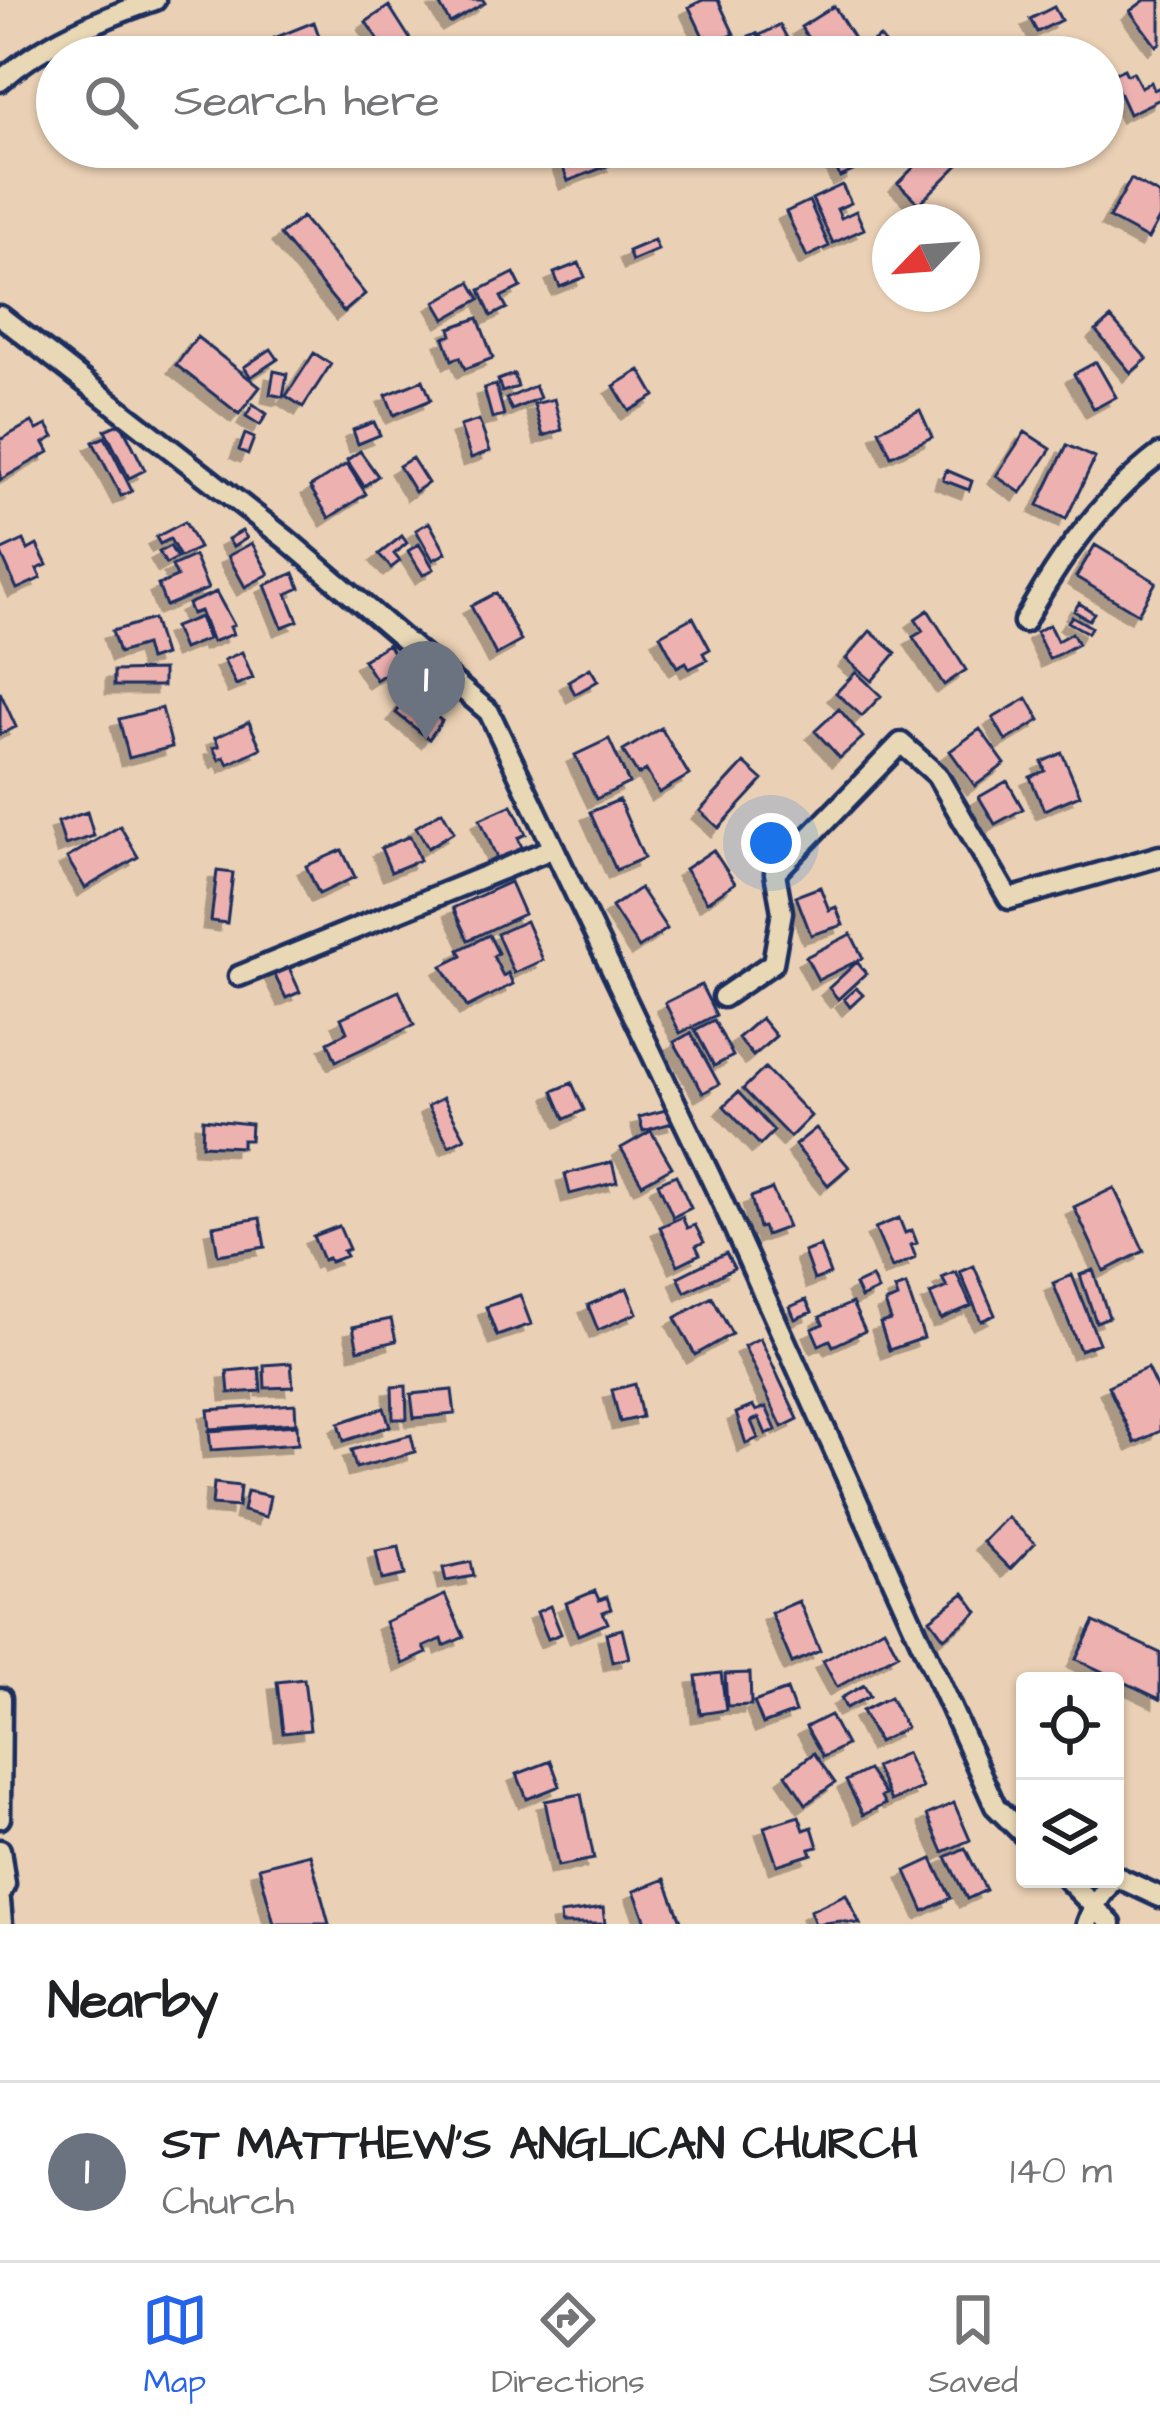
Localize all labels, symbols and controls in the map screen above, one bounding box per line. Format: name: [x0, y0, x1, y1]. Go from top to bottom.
search box: [36, 36, 1124, 168]
icon: search: [78, 69, 144, 135]
text: Search here: [174, 71, 440, 133]
north arrow: [872, 204, 980, 312]
pin: 1: [387, 641, 465, 740]
your location: [741, 813, 801, 873]
map controls: [1016, 1672, 1124, 1888]
button: locate: [1016, 1672, 1124, 1780]
button: layers: [1016, 1780, 1124, 1888]
text: Nearby: [48, 1967, 218, 2038]
text: ST MATTHEW'S ANGLICAN CHURCH: [162, 2114, 918, 2176]
text: 1: [85, 2145, 90, 2199]
text: 140 m: [1010, 2145, 1112, 2199]
text: Church: [162, 2176, 294, 2230]
tab: Map: [142, 2287, 208, 2405]
tab: Directions: [491, 2287, 645, 2405]
tab: Saved: [928, 2287, 1018, 2405]

